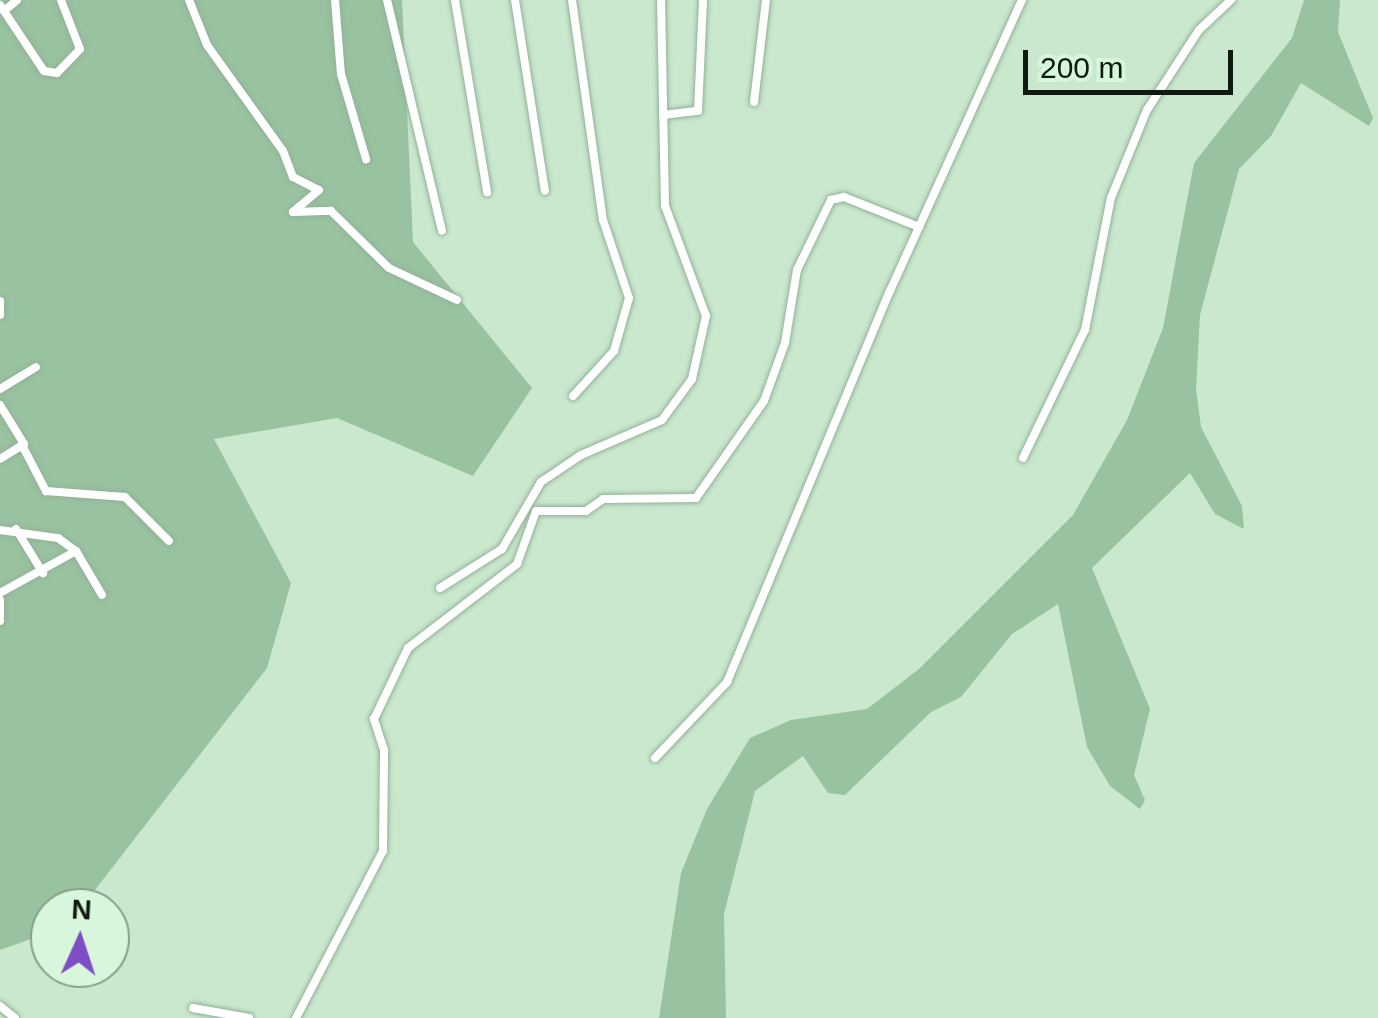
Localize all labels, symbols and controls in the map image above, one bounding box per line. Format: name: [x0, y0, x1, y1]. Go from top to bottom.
scale bar: [1028, 30, 1238, 92]
text: 200 m: [1040, 51, 1123, 84]
north arrow: [30, 888, 130, 988]
text: N: [71, 894, 92, 926]

